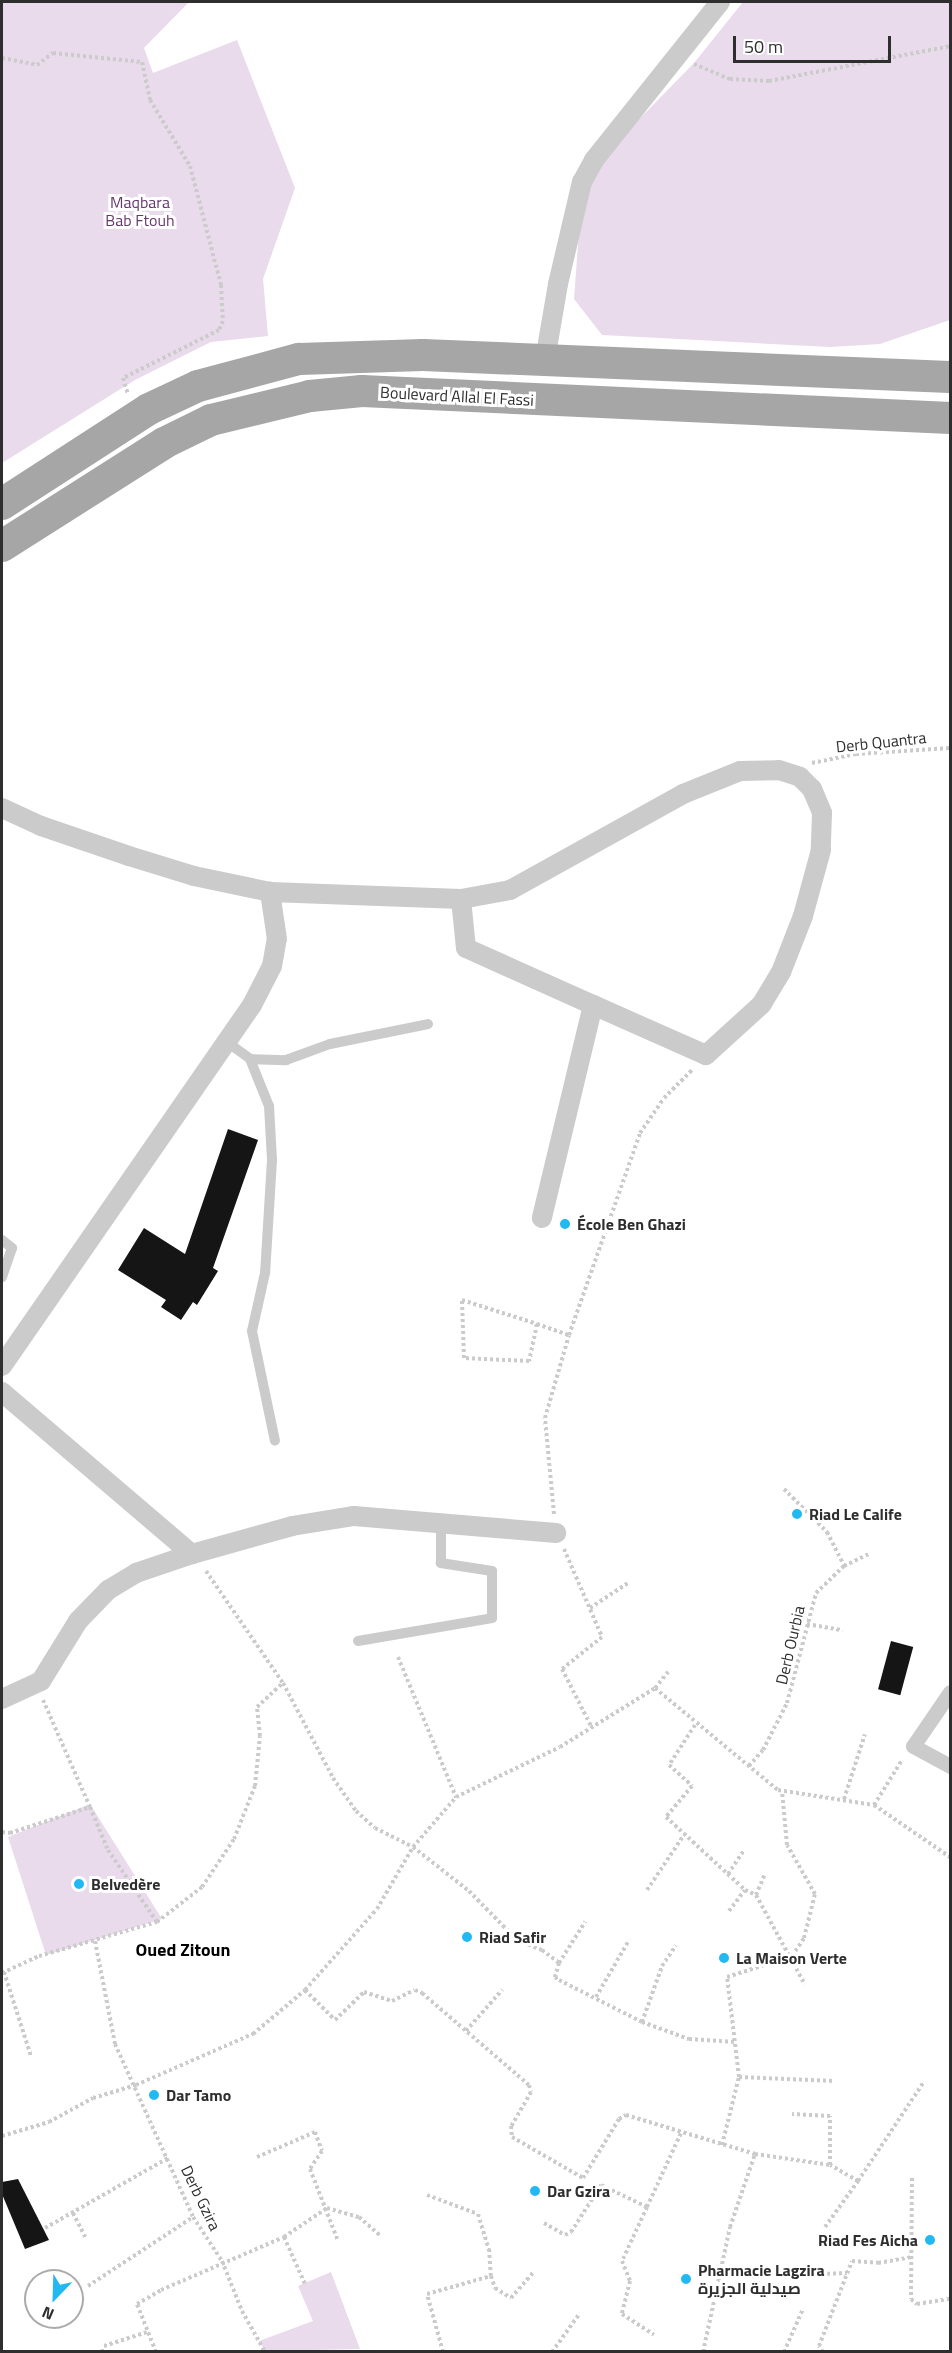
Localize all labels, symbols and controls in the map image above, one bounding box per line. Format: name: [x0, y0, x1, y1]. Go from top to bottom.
scale bar: [736, 24, 894, 62]
text: 50 m: [744, 33, 783, 60]
park label: Maqbara Bab Ftouh: [105, 192, 175, 230]
street label: Boulevard Allal El Fassi: [380, 382, 534, 410]
street label: Derb Quantra: [835, 728, 927, 756]
place label: École Ben Ghazi: [577, 1214, 686, 1234]
marker: École Ben Ghazi: [558, 1217, 572, 1231]
place label: Riad Le Calife: [809, 1504, 902, 1524]
marker: Riad Le Calife: [790, 1507, 804, 1521]
street label: Derb Ourbia: [772, 1604, 808, 1686]
place label: Belvedère: [91, 1874, 160, 1894]
marker: Belvedère: [72, 1877, 86, 1891]
place label: Riad Safir: [479, 1927, 546, 1947]
marker: Riad Safir: [460, 1930, 474, 1944]
district label: Oued Zitoun: [136, 1939, 230, 1961]
place label: La Maison Verte: [736, 1948, 847, 1968]
marker: La Maison Verte: [717, 1951, 731, 1965]
place label: Dar Tamo: [166, 2085, 231, 2105]
marker: Dar Tamo: [147, 2088, 161, 2102]
street label: Derb Gzira: [177, 2162, 225, 2234]
place label: Dar Gzira: [547, 2181, 610, 2201]
marker: Dar Gzira: [528, 2184, 542, 2198]
place label: Riad Fes Aicha: [818, 2230, 918, 2250]
marker: Riad Fes Aicha: [923, 2233, 937, 2247]
place label: Pharmacie Lagzira صيدلية الجزيرة: [698, 2260, 825, 2298]
north arrow: [24, 2269, 84, 2329]
marker: Pharmacie Lagzira صيدلية الجزيرة: [679, 2272, 693, 2286]
text: N: [38, 2301, 58, 2327]

